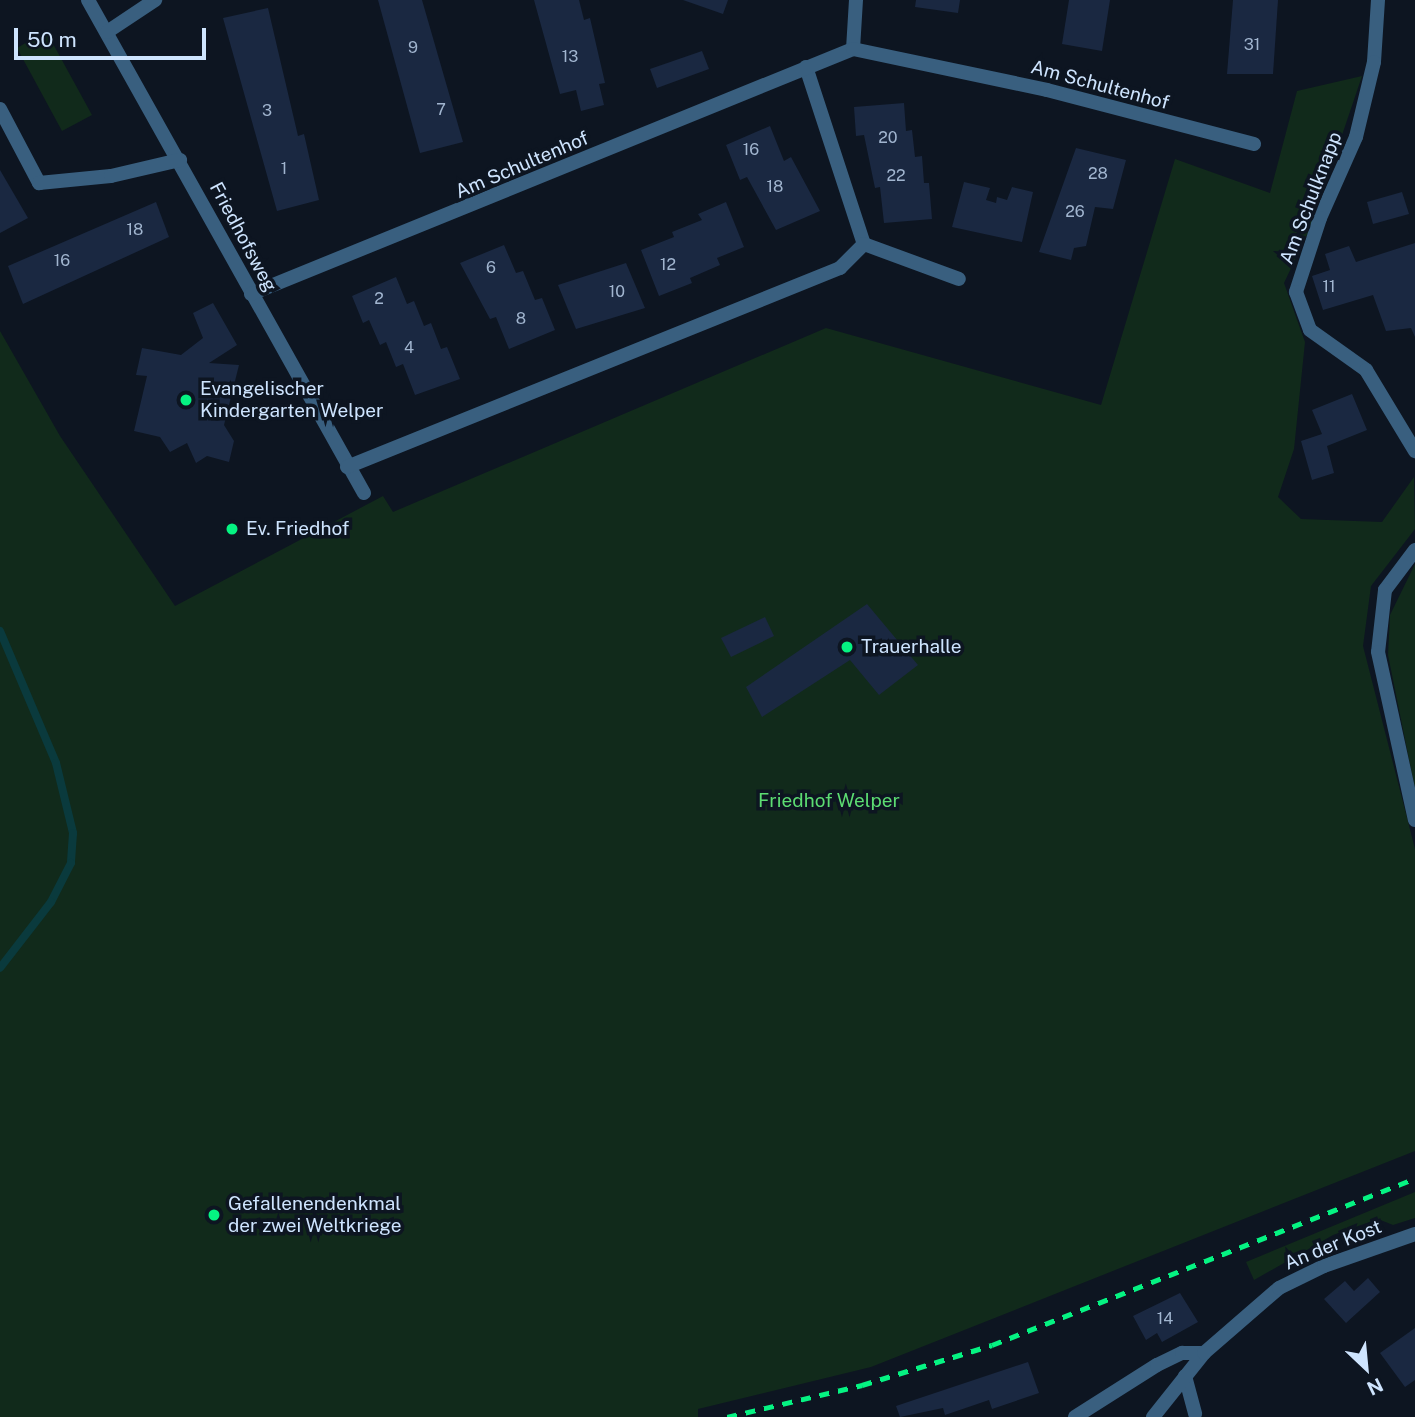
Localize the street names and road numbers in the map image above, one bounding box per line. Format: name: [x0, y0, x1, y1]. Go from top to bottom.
street label: Am Schultenhof: [1028, 56, 1172, 114]
street label: Am Schultenhof: [452, 127, 592, 203]
street label: Am Schulknapp: [1275, 129, 1347, 267]
street label: Friedhofsweg: [205, 178, 281, 296]
street label: An der Kost: [1281, 1215, 1385, 1275]

